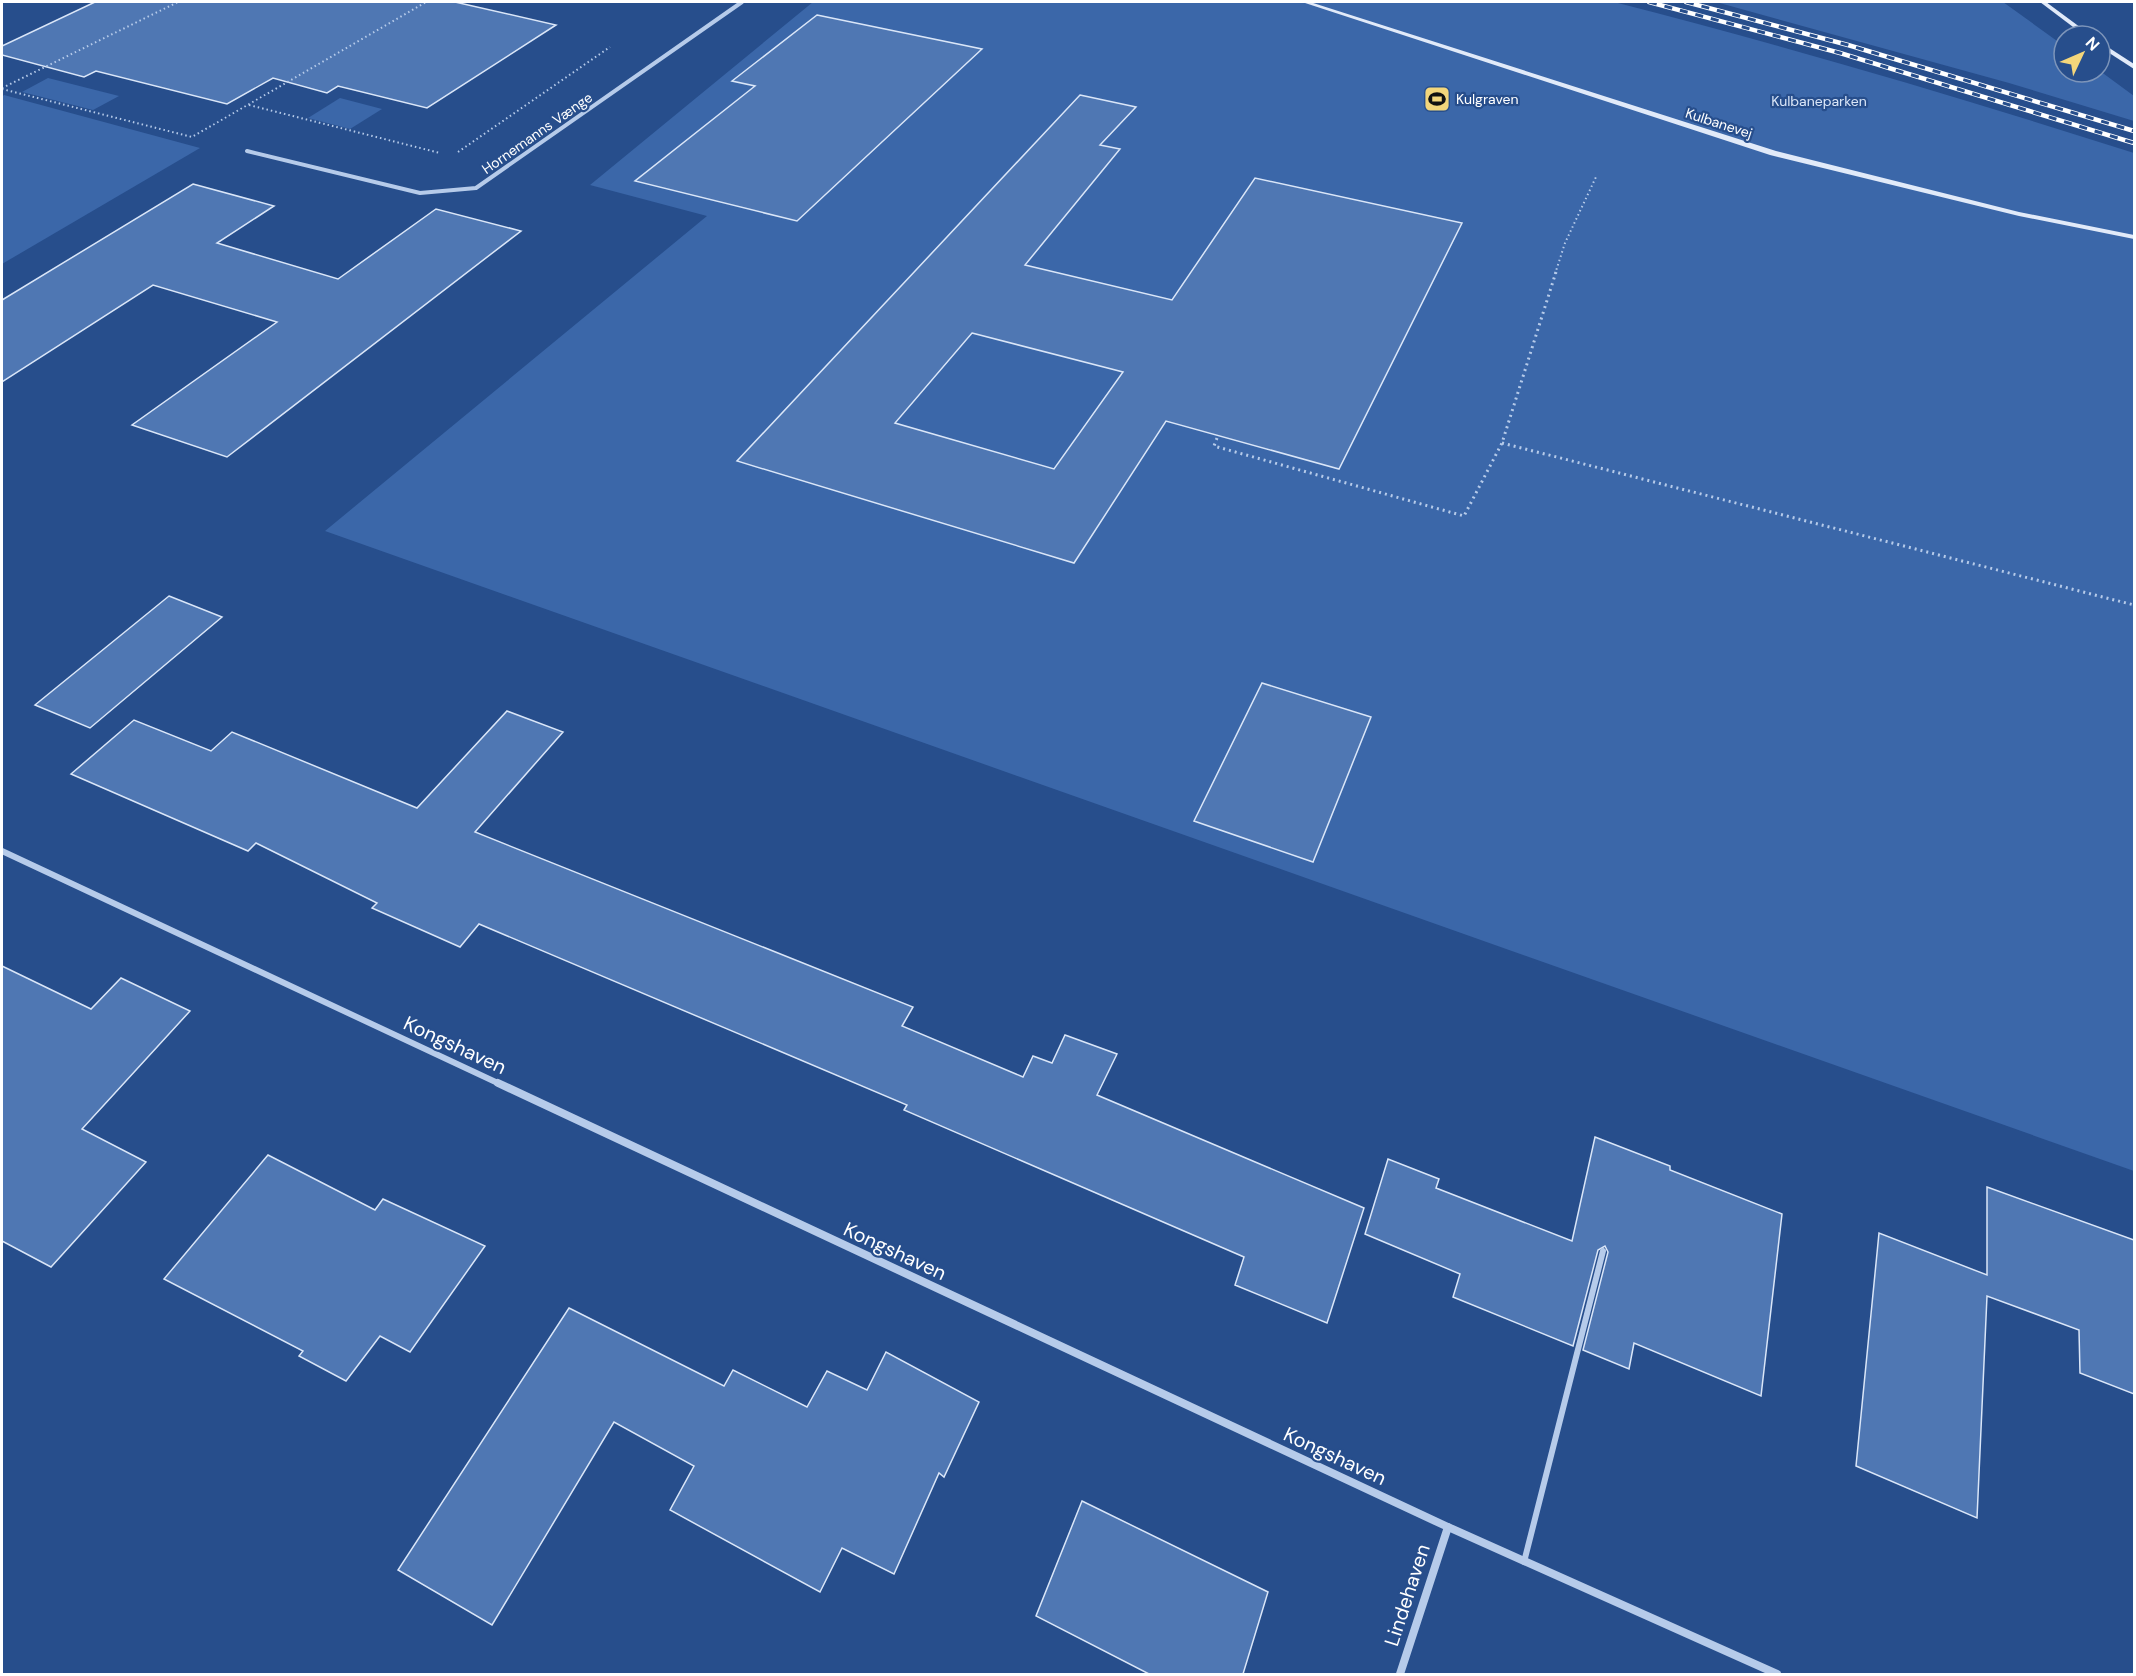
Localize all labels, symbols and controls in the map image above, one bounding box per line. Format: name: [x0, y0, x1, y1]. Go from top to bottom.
north arrow: [2052, 24, 2112, 84]
text: N: [2081, 32, 2104, 55]
sports icon: Kulgraven: [1422, 84, 1452, 114]
street label: Hornemanns Vænge: [478, 88, 596, 178]
place label: Kulgraven: [1456, 90, 1518, 108]
park label: Kulbaneparken: [1771, 92, 1867, 110]
street label: Kulbanevej: [1683, 104, 1755, 142]
street label: Kongshaven: [399, 1010, 511, 1080]
street label: Kongshaven: [839, 1216, 951, 1286]
street label: Kongshaven: [1279, 1421, 1391, 1491]
street label: Lindehaven: [1378, 1541, 1436, 1649]

